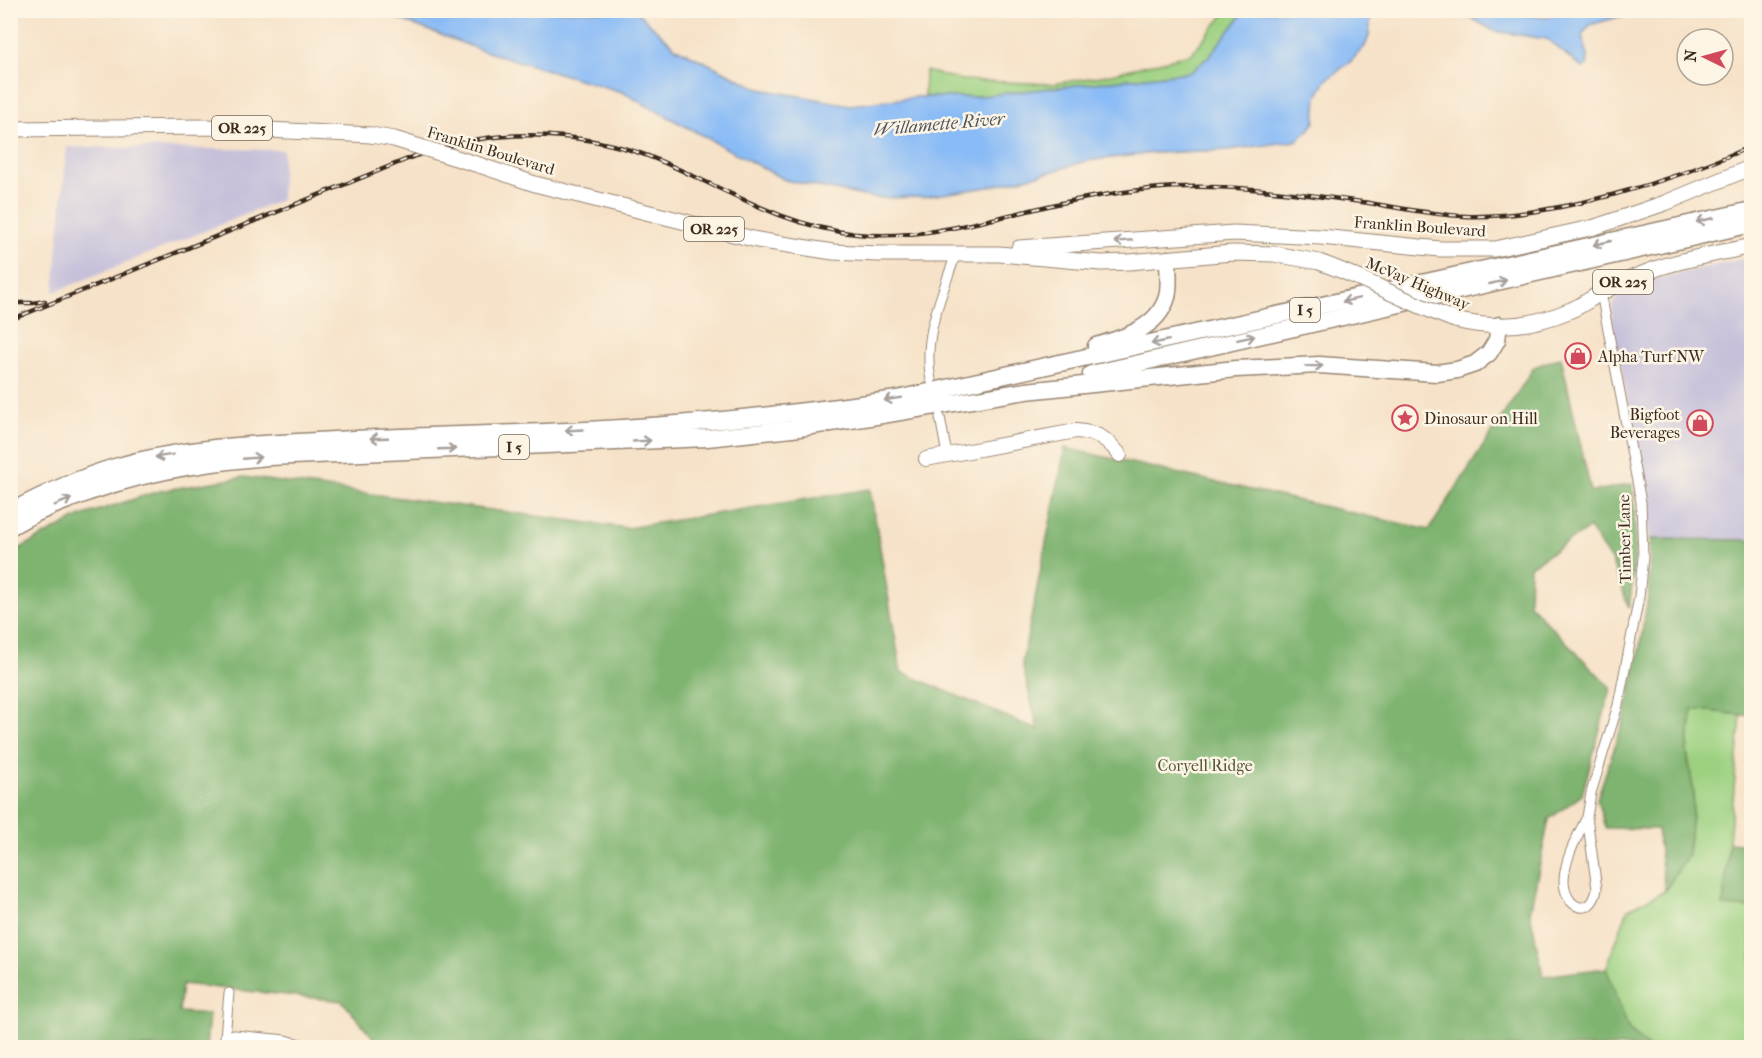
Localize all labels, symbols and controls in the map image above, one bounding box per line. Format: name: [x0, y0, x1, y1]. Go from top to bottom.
north arrow: [1675, 27, 1735, 87]
text: N: [1681, 48, 1701, 63]
water label: Willamette River: [873, 108, 1007, 141]
road number: OR 225: [212, 116, 272, 140]
street label: Franklin Boulevard: [425, 122, 557, 179]
street label: Franklin Boulevard: [1353, 212, 1487, 241]
one-way arrow: [1696, 215, 1715, 227]
road number: OR 225: [684, 217, 744, 241]
one-way arrow: [1113, 236, 1133, 247]
one-way arrow: [1593, 238, 1612, 250]
street label: McVay Highway: [1363, 253, 1473, 314]
road number: OR 225: [1593, 270, 1653, 294]
one-way arrow: [1488, 276, 1508, 287]
one-way arrow: [1341, 294, 1360, 306]
road number: I 5: [1290, 298, 1320, 322]
one-way arrow: [1236, 332, 1256, 343]
one-way arrow: [1151, 337, 1170, 348]
shop icon: Alpha Turf NW: [1563, 341, 1593, 371]
place label: Alpha Turf NW: [1597, 347, 1705, 366]
one-way arrow: [1304, 360, 1324, 372]
one-way arrow: [884, 394, 904, 405]
place icon: Dinosaur on Hill: [1390, 403, 1420, 433]
place label: Bigfoot Beverages: [1610, 405, 1680, 442]
shop icon: Bigfoot Beverages: [1685, 408, 1715, 438]
place label: Dinosaur on Hill: [1424, 409, 1538, 428]
one-way arrow: [565, 425, 585, 436]
one-way arrow: [370, 432, 390, 443]
road number: I 5: [499, 435, 529, 459]
one-way arrow: [631, 436, 651, 447]
one-way arrow: [436, 444, 456, 455]
one-way arrow: [155, 450, 175, 461]
one-way arrow: [242, 453, 261, 464]
street label: Timber Lane: [1614, 494, 1635, 584]
one-way arrow: [53, 496, 72, 507]
park label: Coryell Ridge: [1157, 756, 1253, 775]

